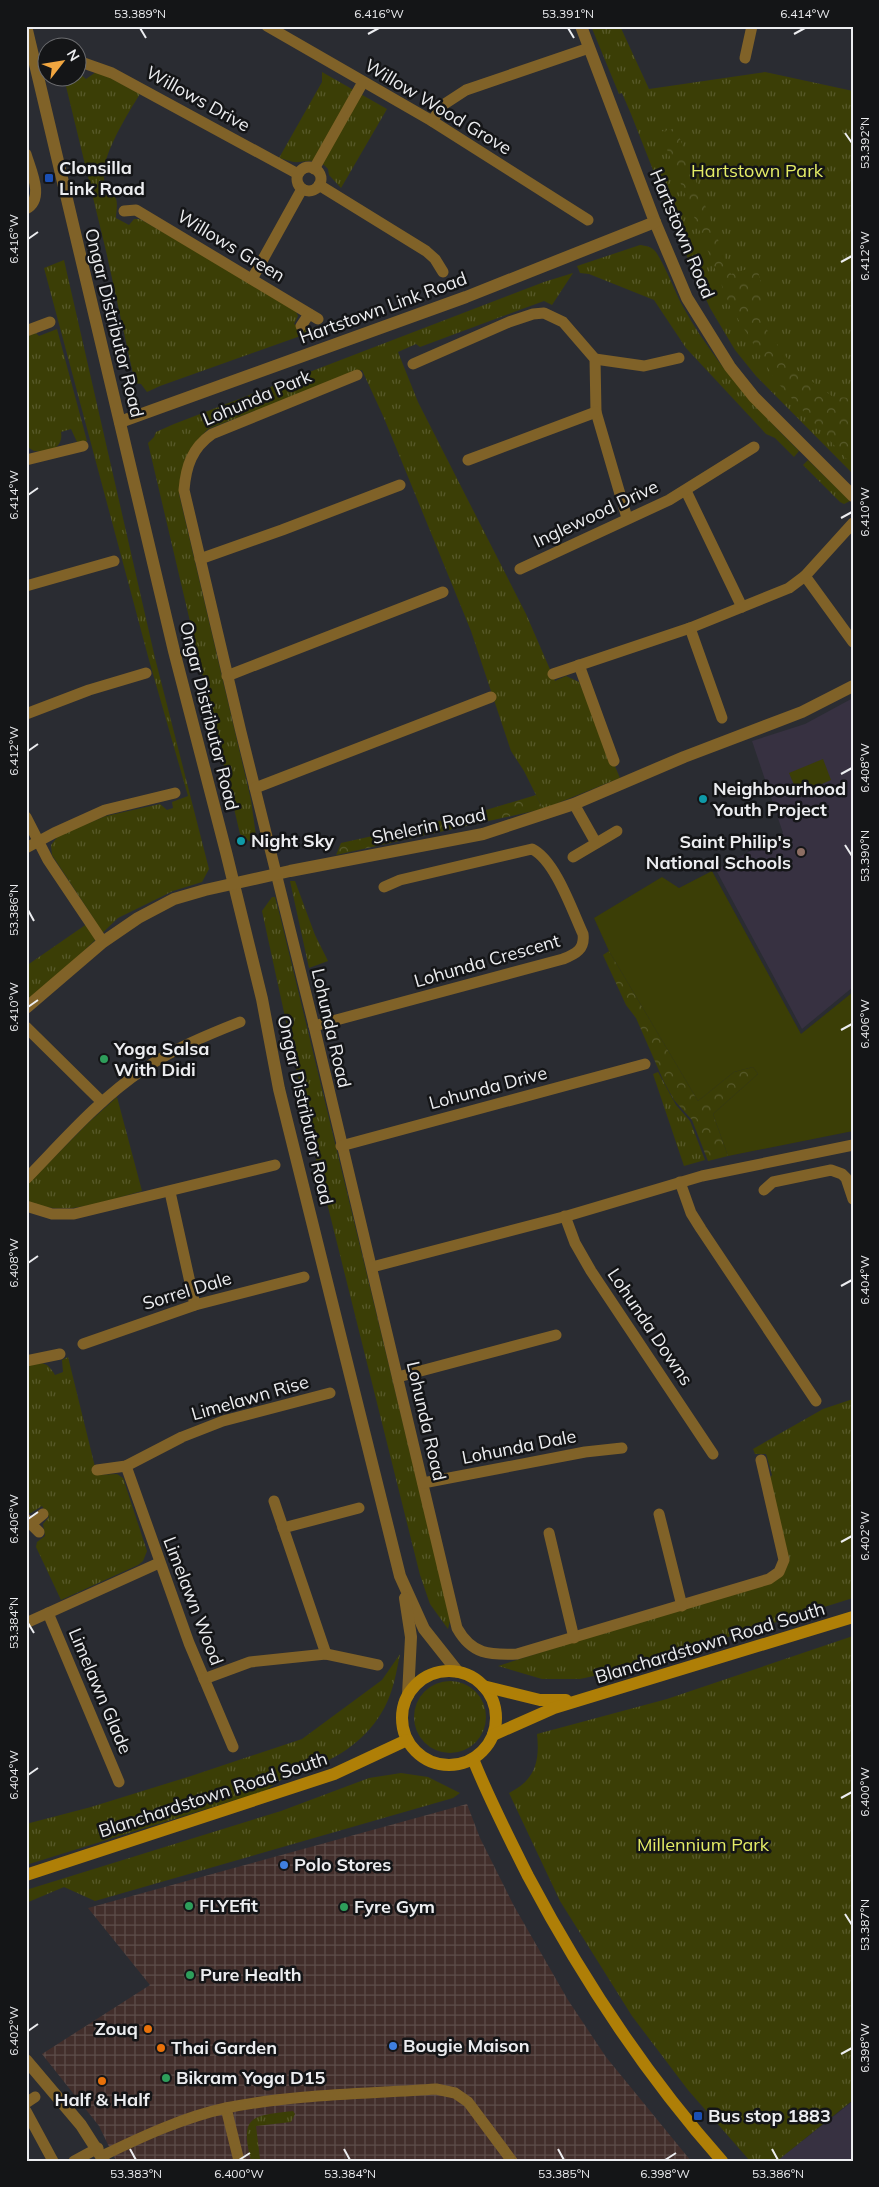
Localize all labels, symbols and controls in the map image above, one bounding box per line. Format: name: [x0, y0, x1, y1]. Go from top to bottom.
text: 53.389°N: [114, 6, 166, 21]
text: 6.416°W: [354, 6, 404, 21]
text: 53.391°N: [542, 6, 594, 21]
text: 6.414°W: [780, 6, 830, 21]
north arrow: [38, 38, 88, 88]
text: N: [63, 46, 84, 64]
street label: Willow Wood Grove: [361, 54, 516, 160]
street label: Willows Drive: [142, 60, 254, 137]
text: 53.392°N: [857, 117, 872, 169]
place label: Clonsilla Link Road: [59, 156, 145, 200]
park label: Hartstown Park: [691, 159, 824, 182]
street label: Hartstown Road: [645, 166, 720, 302]
marker: Clonsilla Link Road: [43, 172, 55, 184]
street label: Willows Green: [173, 204, 289, 287]
text: 6.416°W: [6, 214, 21, 264]
street label: Ongar Distributor Road: [80, 226, 149, 420]
text: 6.412°W: [857, 231, 872, 281]
street label: Hartstown Link Road: [296, 267, 470, 349]
street label: Lohunda Park: [199, 364, 315, 431]
text: 6.414°W: [6, 470, 21, 520]
street label: Inglewood Drive: [530, 475, 662, 553]
text: 6.410°W: [857, 487, 872, 537]
street label: Ongar Distributor Road: [175, 619, 244, 813]
text: 6.412°W: [6, 726, 21, 776]
text: 6.408°W: [857, 743, 872, 793]
place label: Neighbourhood Youth Project: [712, 777, 846, 821]
marker: Neighbourhood Youth Project: [697, 793, 709, 805]
street label: Shelerin Road: [370, 802, 488, 849]
place label: Night Sky: [251, 829, 334, 852]
place label: Saint Philip's National Schools: [646, 830, 791, 874]
text: 53.390°N: [857, 830, 872, 882]
marker: Night Sky: [235, 835, 247, 847]
marker: Saint Philip's National Schools: [795, 846, 807, 858]
text: 53.386°N: [6, 884, 21, 936]
street label: Lohunda Crescent: [411, 929, 562, 992]
street label: Lohunda Road: [307, 966, 356, 1090]
text: 6.410°W: [6, 982, 21, 1032]
text: 6.406°W: [857, 999, 872, 1049]
street label: Ongar Distributor Road: [272, 1013, 339, 1207]
place label: Yoga Salsa With Didi: [113, 1037, 209, 1081]
marker: Yoga Salsa With Didi: [98, 1053, 110, 1065]
street label: Lohunda Drive: [426, 1061, 549, 1114]
text: 6.408°W: [6, 1238, 21, 1288]
text: 6.404°W: [857, 1255, 872, 1305]
street label: Lohunda Downs: [603, 1264, 698, 1390]
street label: Sorrel Dale: [140, 1266, 234, 1315]
street label: Lohunda Road: [402, 1359, 451, 1483]
street label: Limelawn Rise: [189, 1370, 311, 1425]
street label: Lohunda Dale: [460, 1424, 578, 1469]
text: 6.406°W: [6, 1494, 21, 1544]
text: 6.402°W: [857, 1511, 872, 1561]
street label: Limelawn Wood: [158, 1533, 229, 1668]
text: 53.384°N: [6, 1597, 21, 1649]
street label: Blanchardstown Road South: [592, 1597, 827, 1688]
street label: Limelawn Glade: [64, 1624, 137, 1757]
street label: Blanchardstown Road South: [96, 1747, 330, 1842]
text: 6.404°W: [6, 1750, 21, 1800]
text: 6.400°W: [857, 1767, 872, 1817]
park label: Millennium Park: [637, 1833, 770, 1856]
place label: Polo Stores: [294, 1853, 391, 1876]
marker: Polo Stores: [278, 1859, 290, 1871]
place label: FLYEfit: [199, 1894, 258, 1917]
place label: Fyre Gym: [354, 1895, 435, 1918]
text: 53.387°N: [857, 1899, 872, 1951]
marker: FLYEfit: [183, 1900, 195, 1912]
marker: Fyre Gym: [338, 1901, 350, 1913]
place label: Pure Health: [200, 1963, 302, 1986]
marker: Pure Health: [184, 1969, 196, 1981]
text: 6.402°W: [6, 2006, 21, 2056]
place label: Zouq: [95, 2017, 138, 2040]
marker: Zouq: [142, 2023, 154, 2035]
text: 6.398°W: [857, 2023, 872, 2073]
place label: Bougie Maison: [403, 2034, 530, 2057]
place label: Thai Garden: [171, 2036, 277, 2059]
marker: Bougie Maison: [387, 2040, 399, 2052]
marker: Thai Garden: [155, 2042, 167, 2054]
place label: Bikram Yoga D15: [176, 2066, 326, 2089]
marker: Bikram Yoga D15: [160, 2072, 172, 2084]
marker: Half & Half: [96, 2075, 108, 2087]
place label: Half & Half: [54, 2088, 150, 2111]
place label: Bus stop 1883: [708, 2104, 831, 2127]
marker: Bus stop 1883: [692, 2110, 704, 2122]
text: 53.383°N: [110, 2166, 162, 2181]
text: 6.400°W: [214, 2166, 264, 2181]
text: 53.384°N: [324, 2166, 376, 2181]
text: 53.385°N: [538, 2166, 590, 2181]
text: 6.398°W: [640, 2166, 690, 2181]
text: 53.386°N: [752, 2166, 804, 2181]

